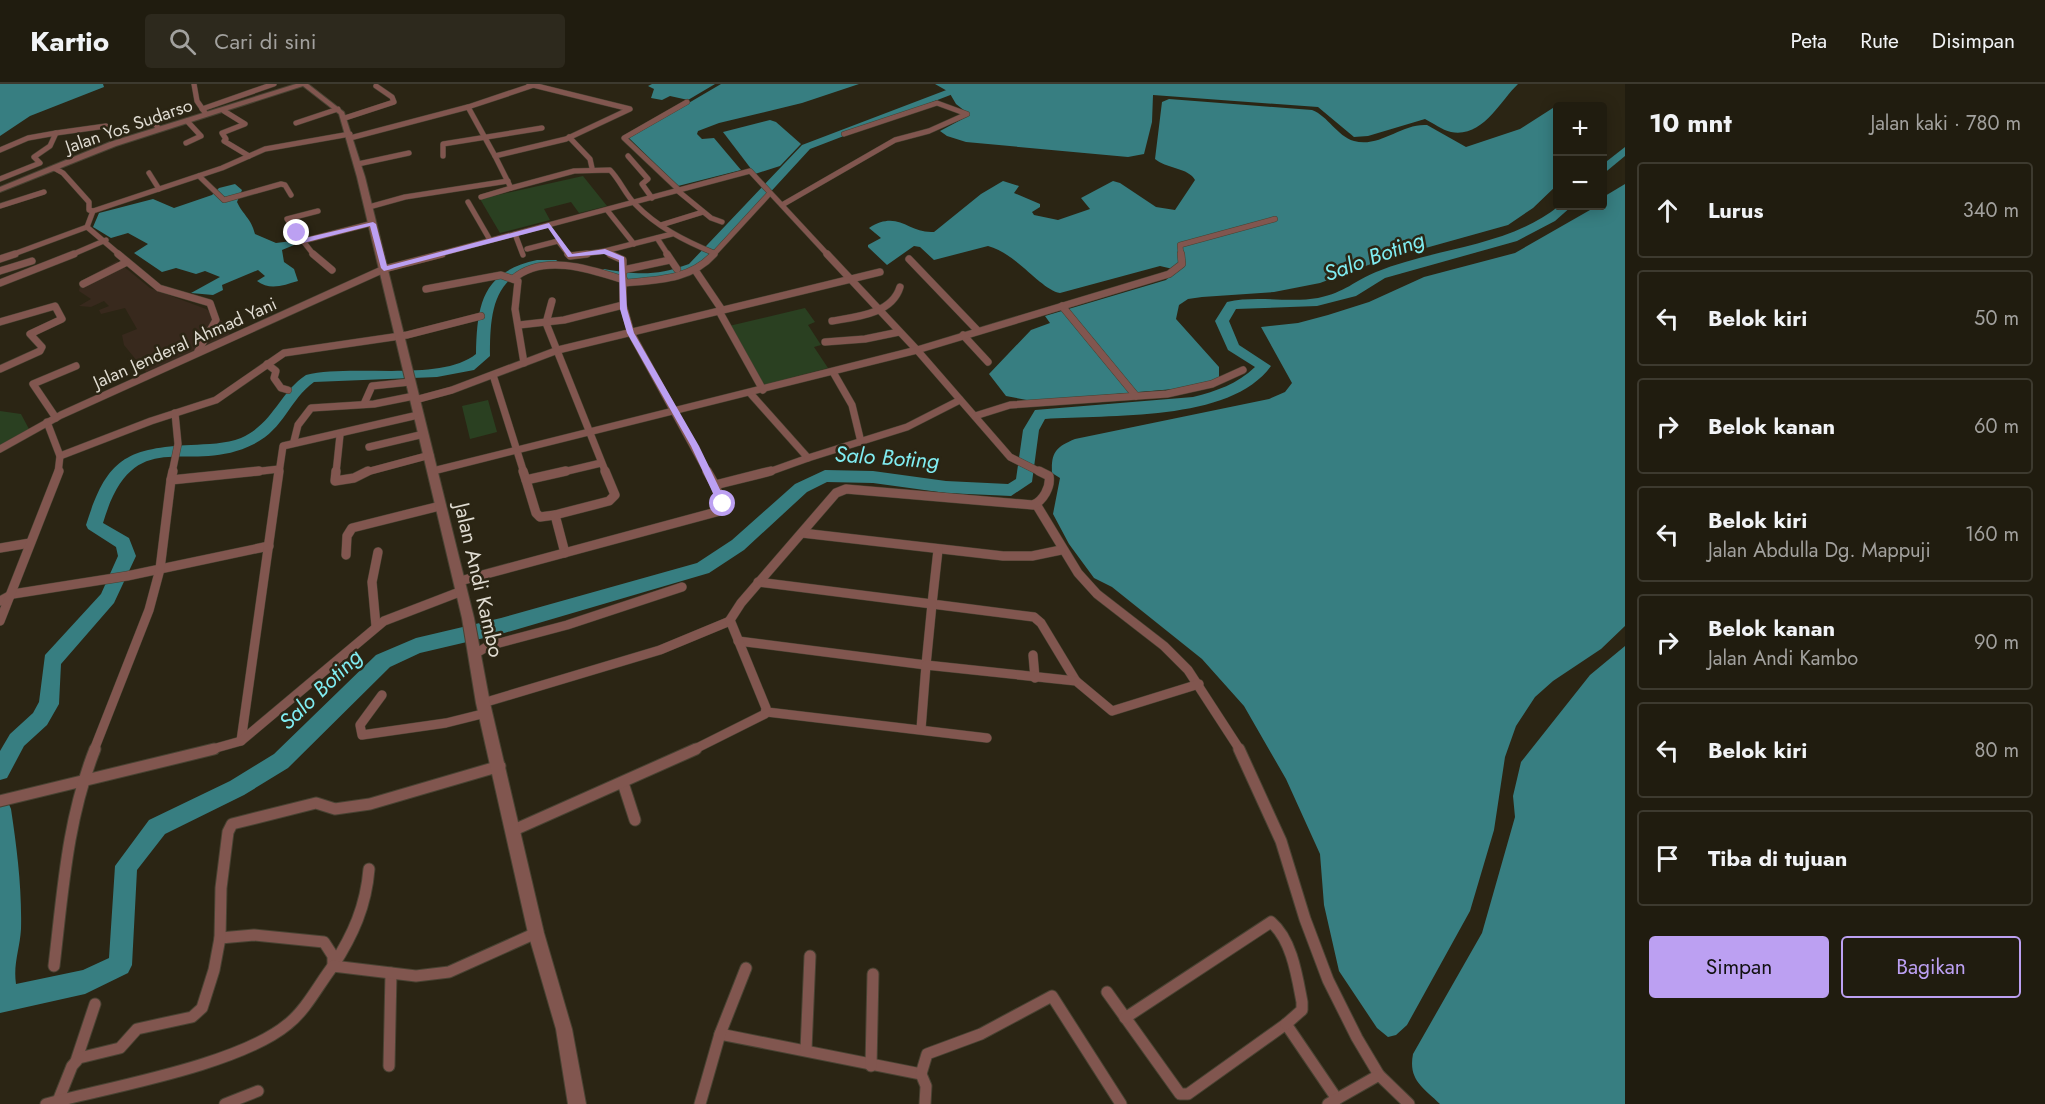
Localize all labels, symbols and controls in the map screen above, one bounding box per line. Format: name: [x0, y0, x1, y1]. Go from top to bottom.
search box: [145, 14, 565, 68]
text: Kartio: [30, 21, 109, 62]
icon: search: [166, 25, 199, 58]
text: Cari di sini: [214, 25, 317, 57]
text: Peta: [1790, 26, 1827, 56]
text: Rute: [1860, 26, 1899, 56]
text: Disimpan: [1932, 26, 2015, 56]
street label: Jalan Yos Sudarso: [60, 92, 196, 161]
map controls: [1553, 102, 1607, 210]
button: +: [1553, 102, 1607, 156]
text: 10 mnt: [1649, 104, 1732, 142]
text: Jalan kaki · 780 m: [1870, 109, 2021, 138]
button: −: [1553, 156, 1607, 210]
icon: ahead: [1651, 194, 1684, 227]
text: Lurus: [1708, 194, 1764, 226]
text: 340 m: [1963, 196, 2019, 225]
route end: [283, 219, 309, 245]
water label: Salo Boting: [1319, 223, 1429, 289]
street label: Jalan Jenderal Ahmad Yani: [87, 291, 281, 396]
icon: left: [1651, 302, 1684, 335]
text: Belok kiri: [1708, 302, 1807, 334]
text: 50 m: [1974, 304, 2019, 333]
icon: right: [1651, 410, 1684, 443]
text: Belok kanan: [1708, 410, 1835, 442]
text: 60 m: [1974, 412, 2019, 441]
water label: Salo Boting: [834, 437, 940, 477]
route start: [709, 490, 735, 516]
street label: Jalan Andi Kambo: [446, 497, 511, 660]
text: Belok kiri: [1708, 504, 1807, 536]
icon: left: [1651, 518, 1684, 551]
text: 160 m: [1965, 520, 2019, 549]
text: Jalan Abdulla Dg. Mappuji: [1708, 536, 1931, 565]
text: Belok kanan: [1708, 612, 1835, 644]
icon: right: [1651, 626, 1684, 659]
text: 90 m: [1974, 628, 2019, 657]
water label: Salo Boting: [271, 641, 369, 737]
text: Jalan Andi Kambo: [1708, 644, 1858, 673]
icon: left: [1651, 734, 1684, 767]
text: Belok kiri: [1708, 734, 1807, 766]
text: 80 m: [1974, 736, 2019, 765]
icon: arrive: [1651, 842, 1684, 875]
text: Tiba di tujuan: [1708, 842, 1847, 874]
button: Simpan: [1649, 936, 1829, 998]
button: Bagikan: [1841, 936, 2021, 998]

